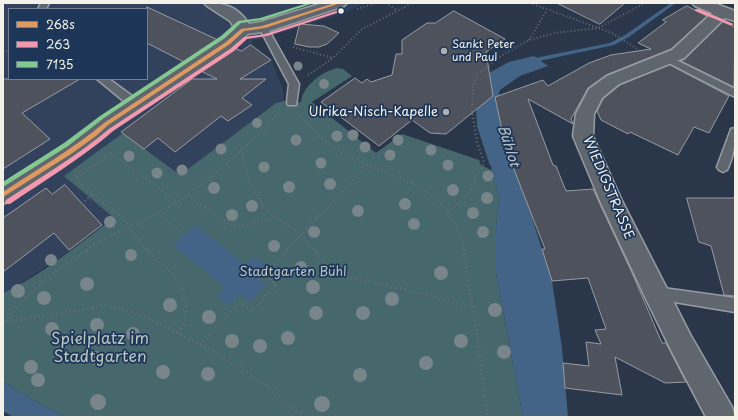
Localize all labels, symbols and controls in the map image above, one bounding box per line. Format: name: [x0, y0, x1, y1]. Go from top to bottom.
unlabelled marker: [336, 6, 346, 16]
legend: [8, 8, 148, 80]
text: 268s: [46, 15, 75, 33]
text: 263: [46, 35, 70, 53]
place label: Sankt Peter und Paul: [452, 38, 514, 64]
marker: Sankt Peter und Paul: [439, 46, 449, 56]
text: 7135: [46, 55, 74, 73]
place label: Ulrika-Nisch-Kapelle: [309, 104, 438, 120]
marker: Ulrika-Nisch-Kapelle: [441, 107, 451, 117]
water label: Bühlot: [494, 123, 522, 169]
street label: WIEDIGSTRASSE: [579, 134, 637, 242]
park label: Stadtgarten Bühl: [239, 264, 347, 280]
park label: Spielplatz im Stadtgarten: [51, 330, 149, 368]

